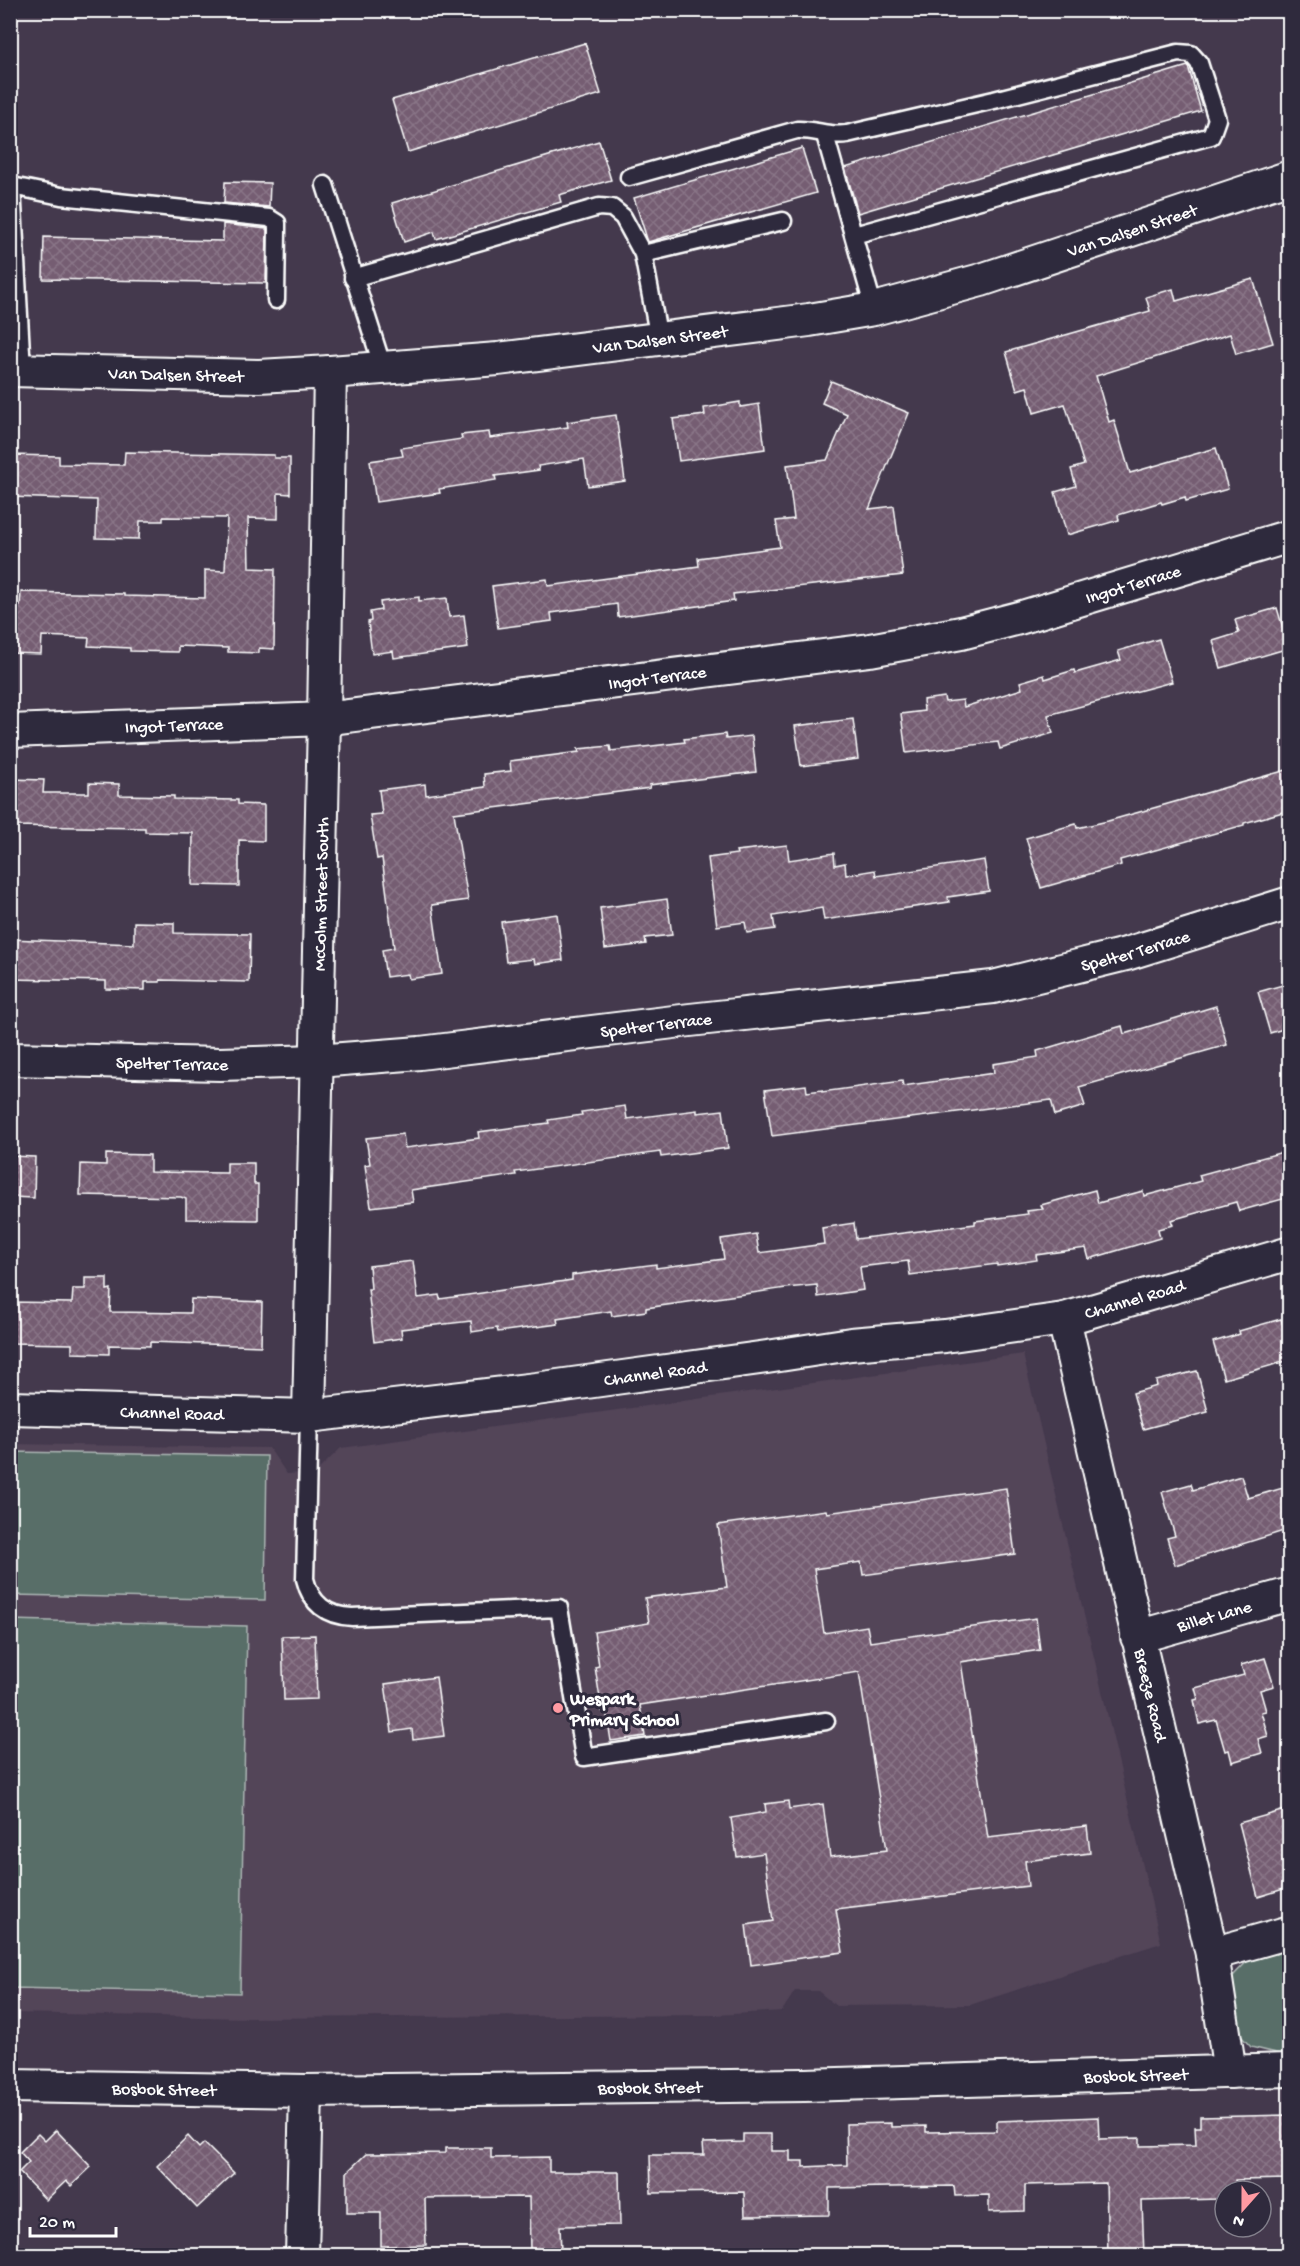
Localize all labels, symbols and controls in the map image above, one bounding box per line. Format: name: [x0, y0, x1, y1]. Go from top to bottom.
street label: Van Dalsen Street: [1064, 200, 1202, 264]
street label: Van Dalsen Street: [591, 322, 730, 360]
street label: Van Dalsen Street: [107, 364, 245, 389]
street label: Ingot Terrace: [1083, 561, 1184, 610]
street label: Ingot Terrace: [607, 663, 708, 696]
street label: Ingot Terrace: [124, 715, 224, 740]
street label: McColm Street South: [311, 817, 335, 972]
street label: Spelter Terrace: [1079, 927, 1193, 978]
street label: Spelter Terrace: [599, 1010, 714, 1044]
street label: Spelter Terrace: [116, 1054, 229, 1077]
street label: Channel Road: [1083, 1276, 1189, 1325]
street label: Channel Road: [603, 1357, 710, 1392]
street label: Channel Road: [120, 1403, 225, 1427]
street label: Billet Lane: [1174, 1597, 1255, 1638]
street label: Breeze Road: [1128, 1646, 1171, 1746]
place label: Wespark Primary School: [569, 1690, 679, 1732]
marker: Wespark Primary School: [551, 1701, 565, 1715]
street label: Bosbok Street: [1082, 2065, 1190, 2089]
street label: Bosbok Street: [597, 2078, 704, 2101]
street label: Bosbok Street: [111, 2080, 218, 2103]
north arrow: [1213, 2179, 1273, 2239]
scale bar: [30, 2200, 116, 2238]
text: N: [1230, 2209, 1247, 2230]
text: 20 m: [39, 2213, 75, 2234]

